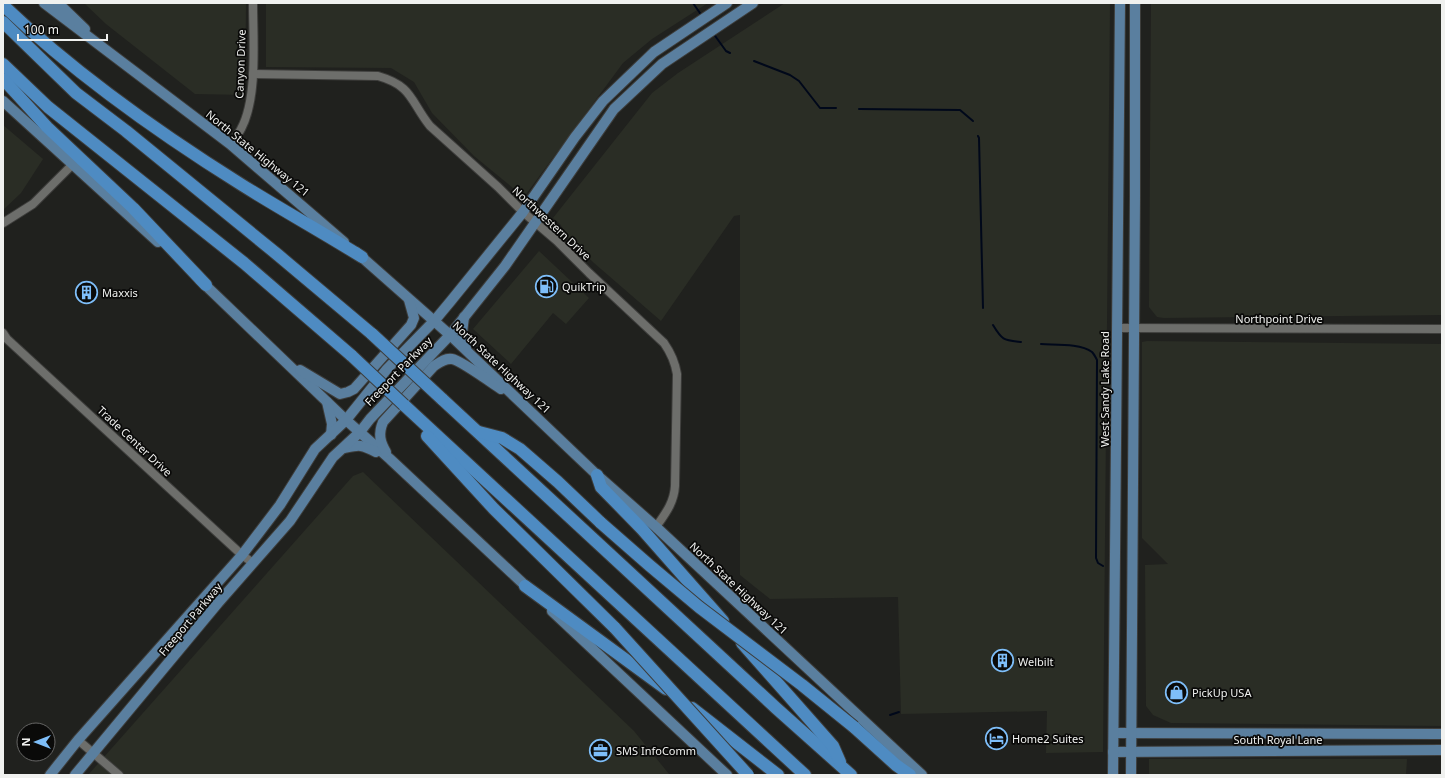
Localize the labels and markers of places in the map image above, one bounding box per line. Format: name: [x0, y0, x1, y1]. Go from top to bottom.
fuel station icon: QuikTrip: [533, 273, 559, 299]
building icon: Maxxis: [73, 279, 99, 305]
place label: QuikTrip: [562, 279, 606, 294]
place label: Maxxis: [102, 285, 138, 300]
building icon: Welbilt: [990, 648, 1016, 674]
place label: Welbilt: [1018, 654, 1053, 669]
shop icon: PickUp USA: [1164, 679, 1190, 705]
place label: PickUp USA: [1192, 685, 1252, 700]
hotel icon: Home2 Suites: [983, 725, 1009, 751]
place label: Home2 Suites: [1012, 731, 1084, 746]
office icon: SMS InfoComm: [588, 737, 614, 763]
place label: SMS InfoComm: [616, 743, 696, 758]

